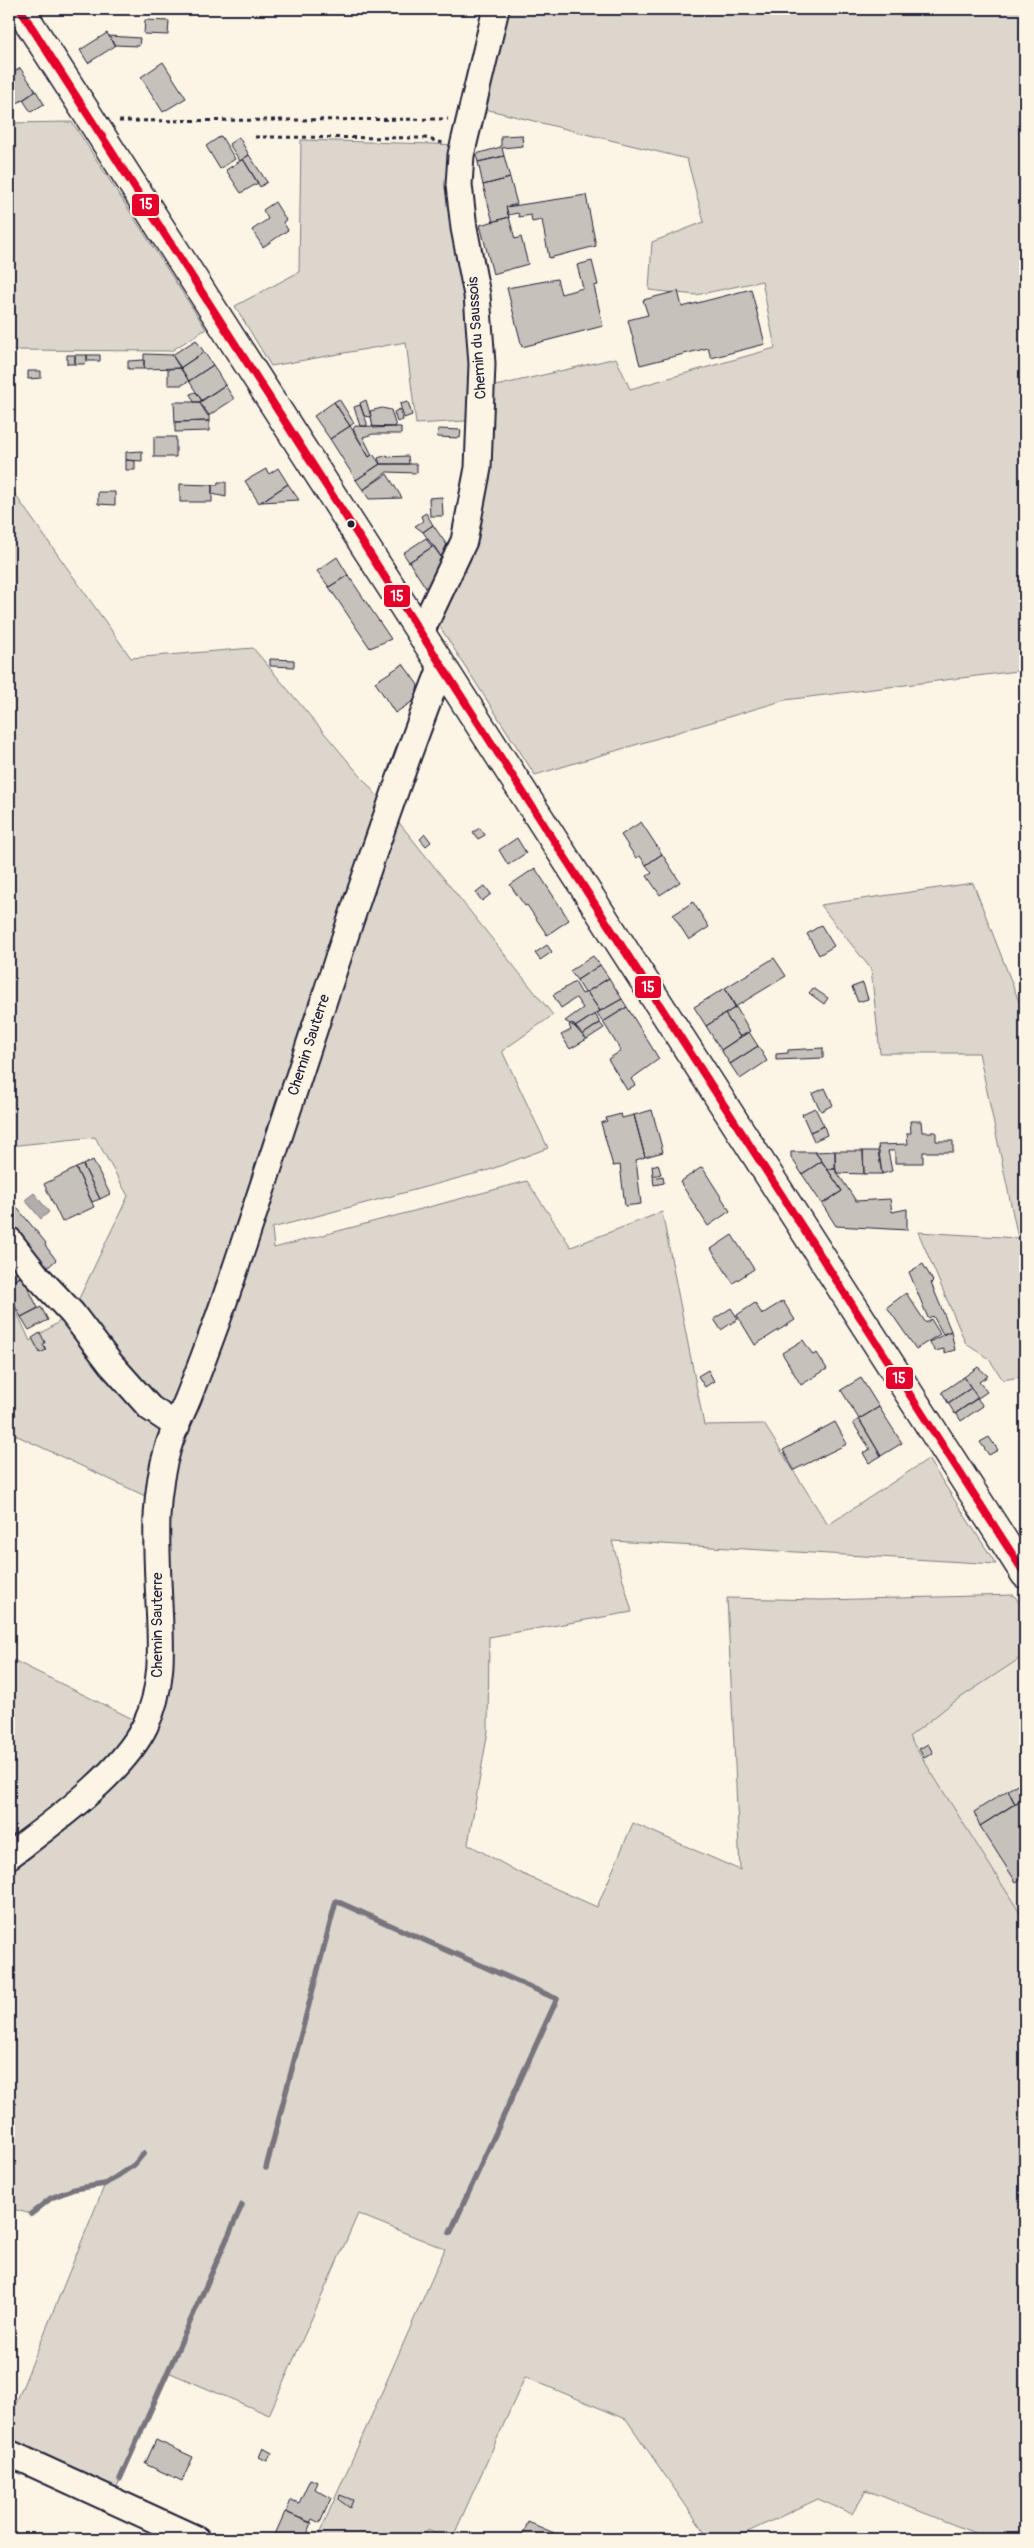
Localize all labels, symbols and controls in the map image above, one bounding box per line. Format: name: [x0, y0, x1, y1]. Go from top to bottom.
line badge: 15: [131, 193, 160, 217]
text: 15: [139, 196, 153, 213]
street label: Chemin du Saussois: [463, 276, 491, 400]
unlabelled marker: [346, 519, 356, 529]
line badge: 15: [383, 584, 411, 608]
text: 15: [390, 588, 404, 605]
line badge: 15: [634, 975, 662, 999]
text: 15: [641, 979, 655, 996]
street label: Chemin Sauterre: [284, 991, 334, 1098]
line badge: 15: [885, 1366, 914, 1390]
text: 15: [892, 1370, 906, 1387]
street label: Chemin Sauterre: [148, 1572, 167, 1678]

